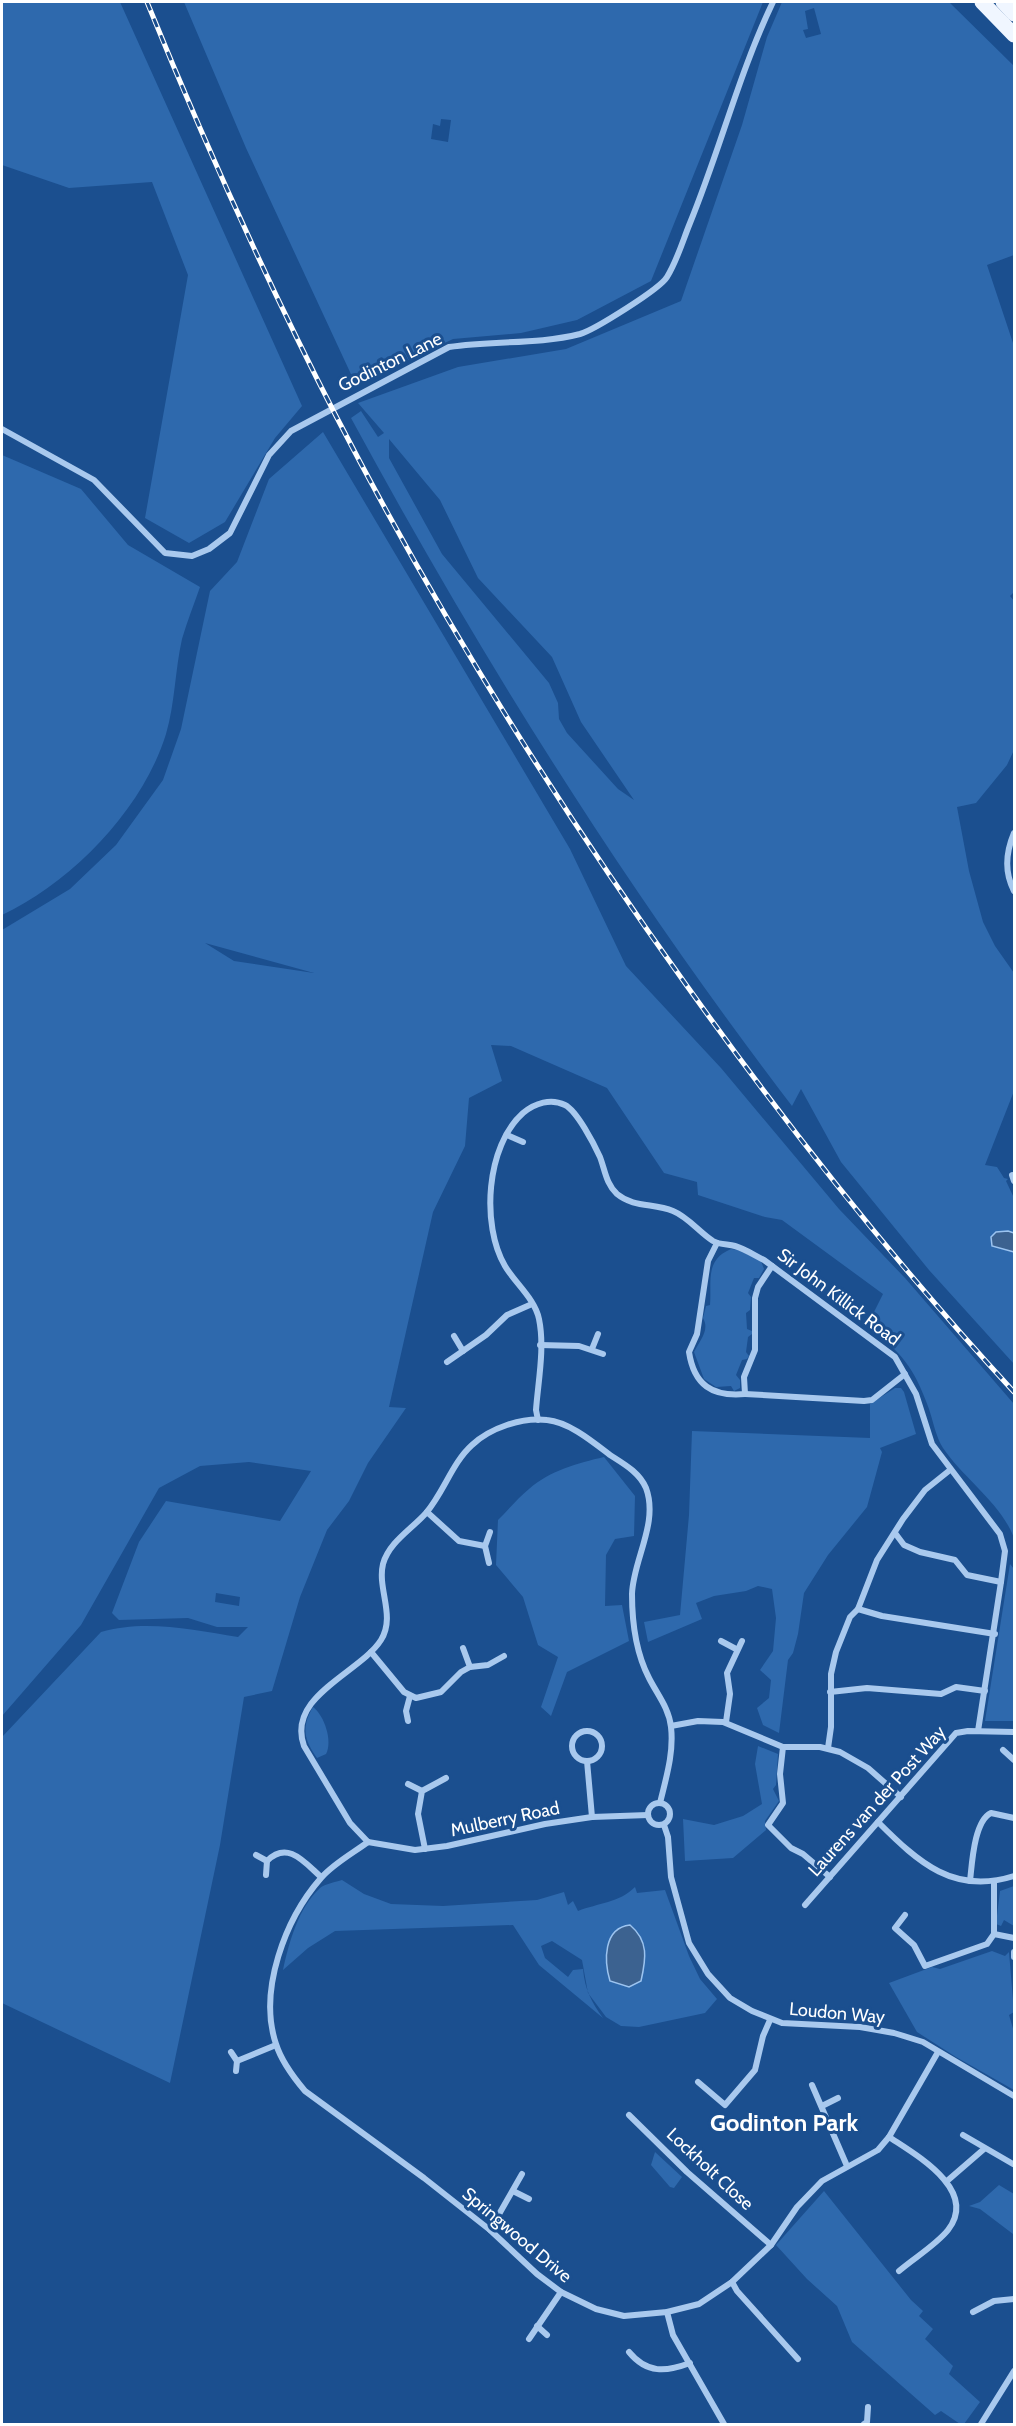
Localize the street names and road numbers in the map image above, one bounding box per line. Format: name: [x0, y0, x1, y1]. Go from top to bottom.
street label: Godinton Lane: [335, 327, 445, 397]
street label: Sir John Killick Road: [773, 1244, 905, 1350]
street label: Laurens van der Post Way: [804, 1721, 950, 1881]
street label: Mulberry Road: [448, 1797, 562, 1841]
street label: Loudon Way: [788, 1998, 886, 2028]
street label: Lockholt Close: [662, 2123, 758, 2215]
street label: Springwood Drive: [458, 2183, 576, 2287]

